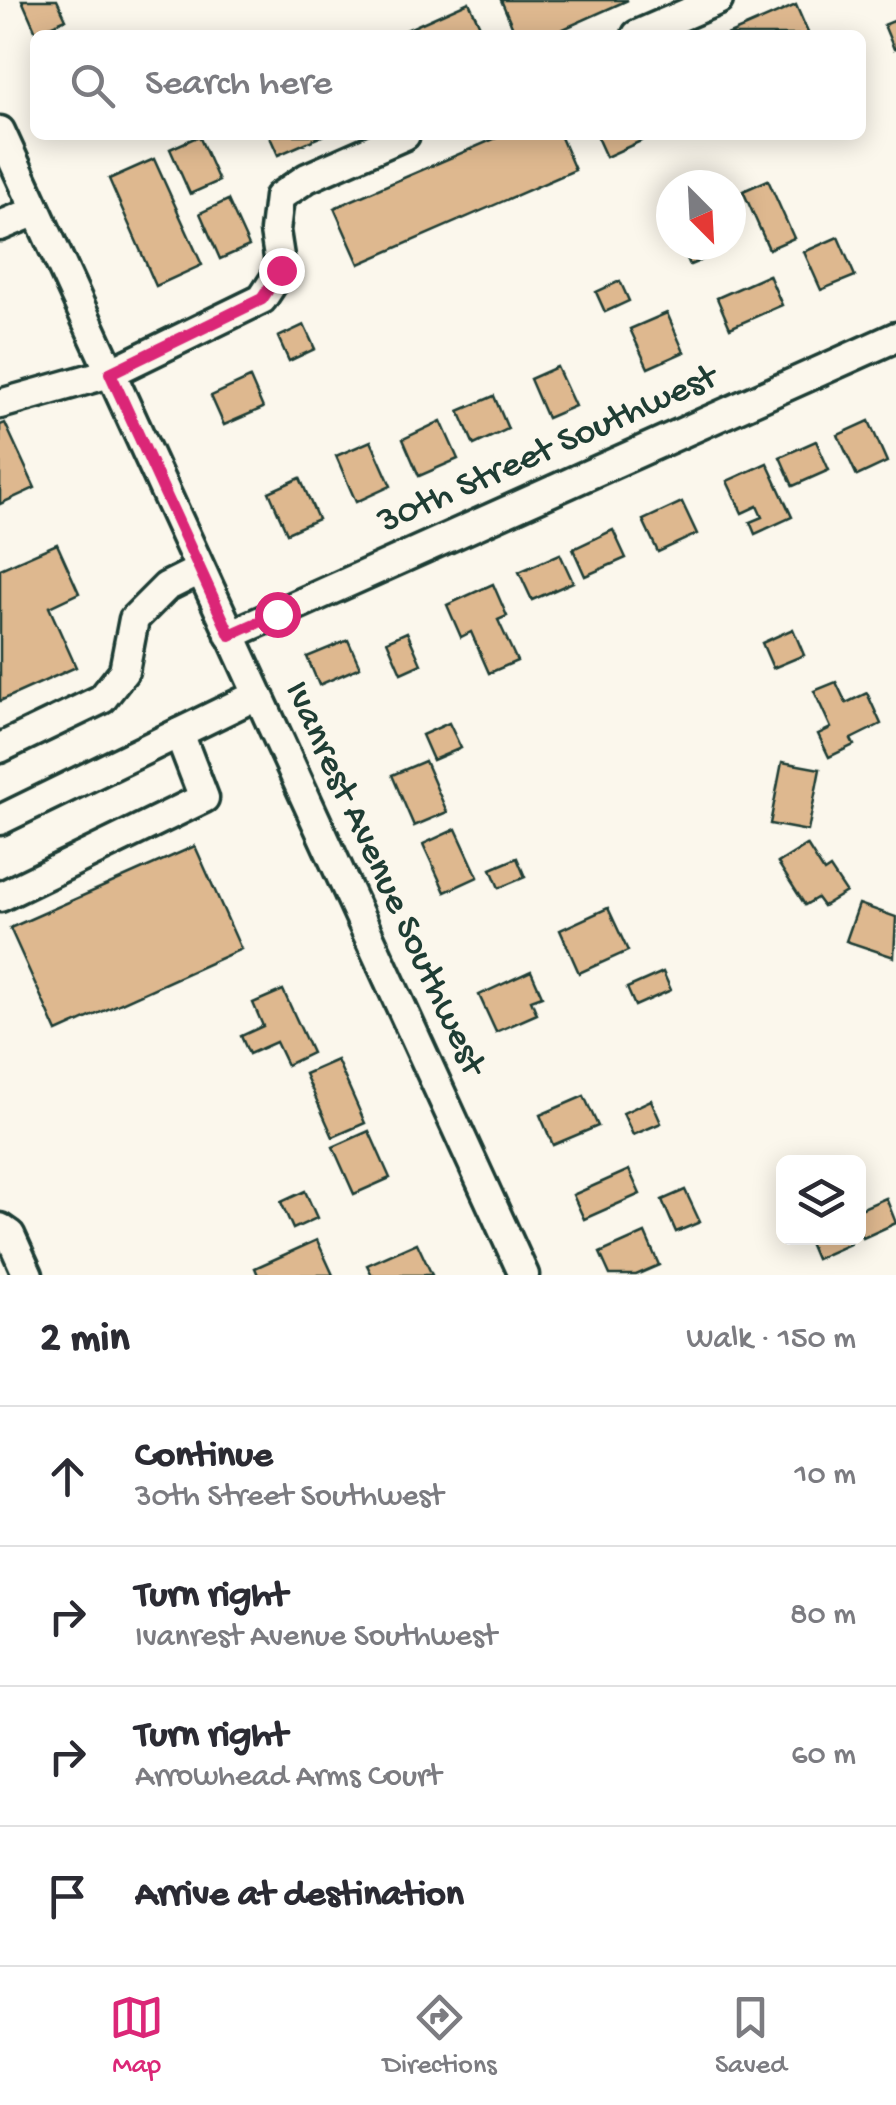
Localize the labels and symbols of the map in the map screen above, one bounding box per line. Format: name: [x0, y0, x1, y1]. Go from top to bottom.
north arrow: [656, 170, 746, 260]
route end: [259, 248, 305, 294]
street label: 30th Street Southwest: [371, 355, 727, 546]
route start: [255, 592, 301, 638]
street label: Ivanrest Avenue Southwest: [272, 675, 495, 1086]

